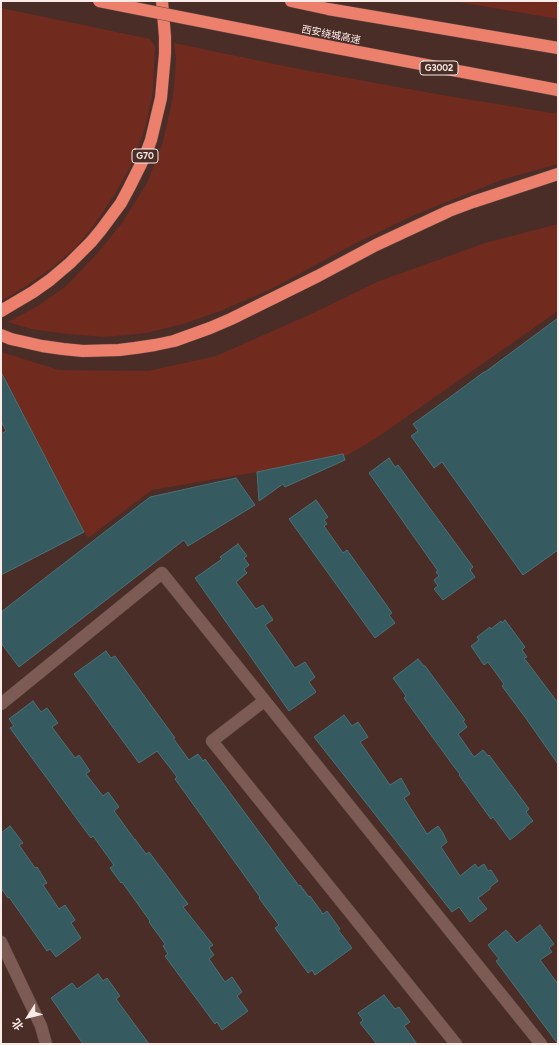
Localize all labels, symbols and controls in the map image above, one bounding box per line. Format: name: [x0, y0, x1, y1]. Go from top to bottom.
street label: 西安绕城高速: [300, 23, 362, 47]
road number: G3002: [420, 61, 458, 75]
road number: G70: [132, 149, 158, 163]
north arrow: [8, 997, 48, 1037]
text: 北: [9, 1016, 26, 1033]

